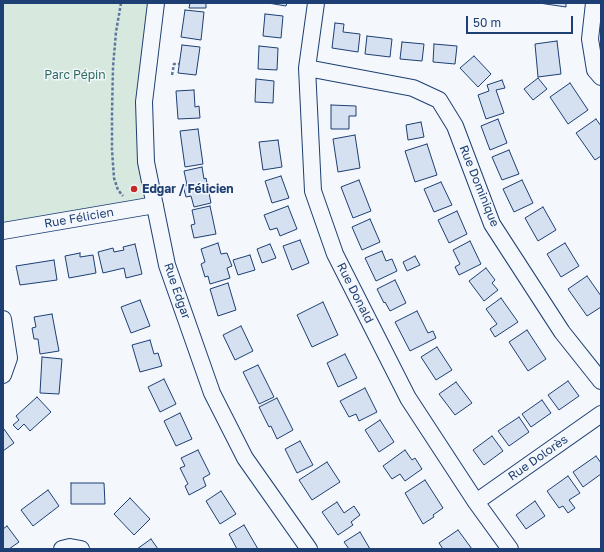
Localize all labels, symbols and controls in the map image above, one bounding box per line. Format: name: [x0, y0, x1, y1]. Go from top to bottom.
scale bar: [468, 8, 575, 34]
text: 50 m: [473, 15, 501, 30]
park label: Parc Pépin: [44, 68, 106, 82]
street label: Rue Dominique: [456, 143, 502, 229]
place label: Edgar / Félicien: [142, 182, 234, 196]
marker: Edgar / Félicien: [129, 184, 139, 194]
street label: Rue Félicien: [43, 205, 115, 231]
street label: Rue Donald: [334, 260, 376, 326]
street label: Rue Edgar: [161, 261, 193, 321]
street label: Rue Dolorès: [505, 432, 571, 484]

